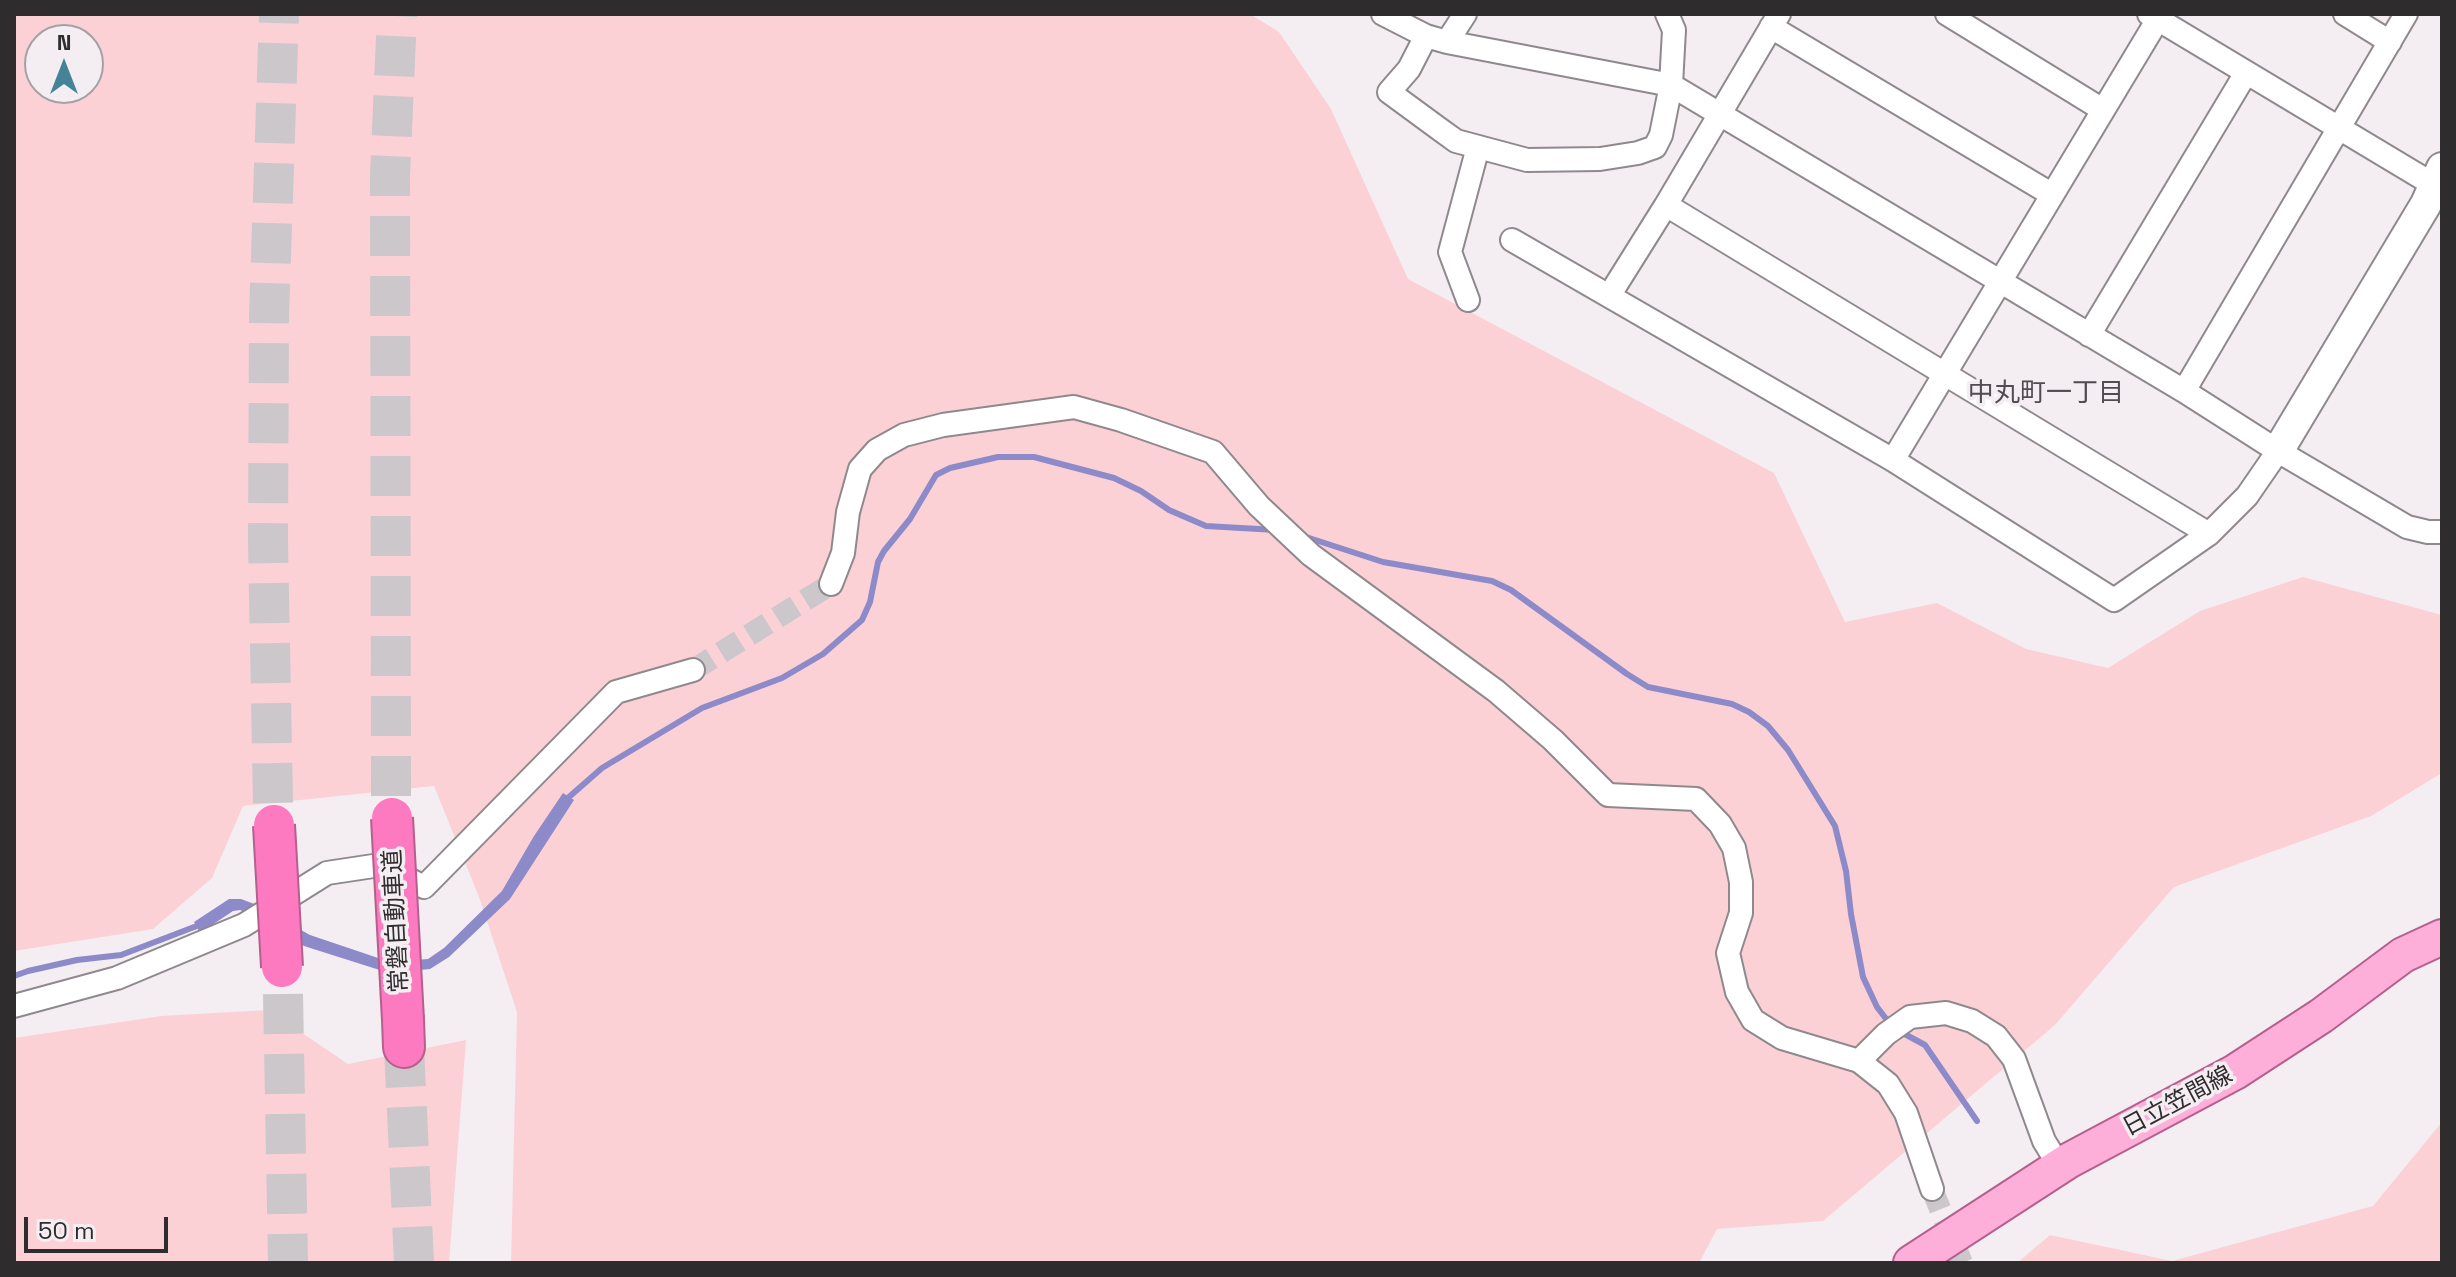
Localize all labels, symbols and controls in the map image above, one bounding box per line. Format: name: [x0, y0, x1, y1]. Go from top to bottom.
north arrow: [24, 24, 104, 104]
text: N: [57, 28, 71, 56]
district label: 中丸町一丁目: [1968, 378, 2124, 410]
street label: 常磐自動車道: [379, 848, 415, 994]
street label: 日立笠間線: [2118, 1061, 2238, 1143]
scale bar: [28, 1201, 172, 1251]
text: 50 m: [38, 1215, 95, 1246]

